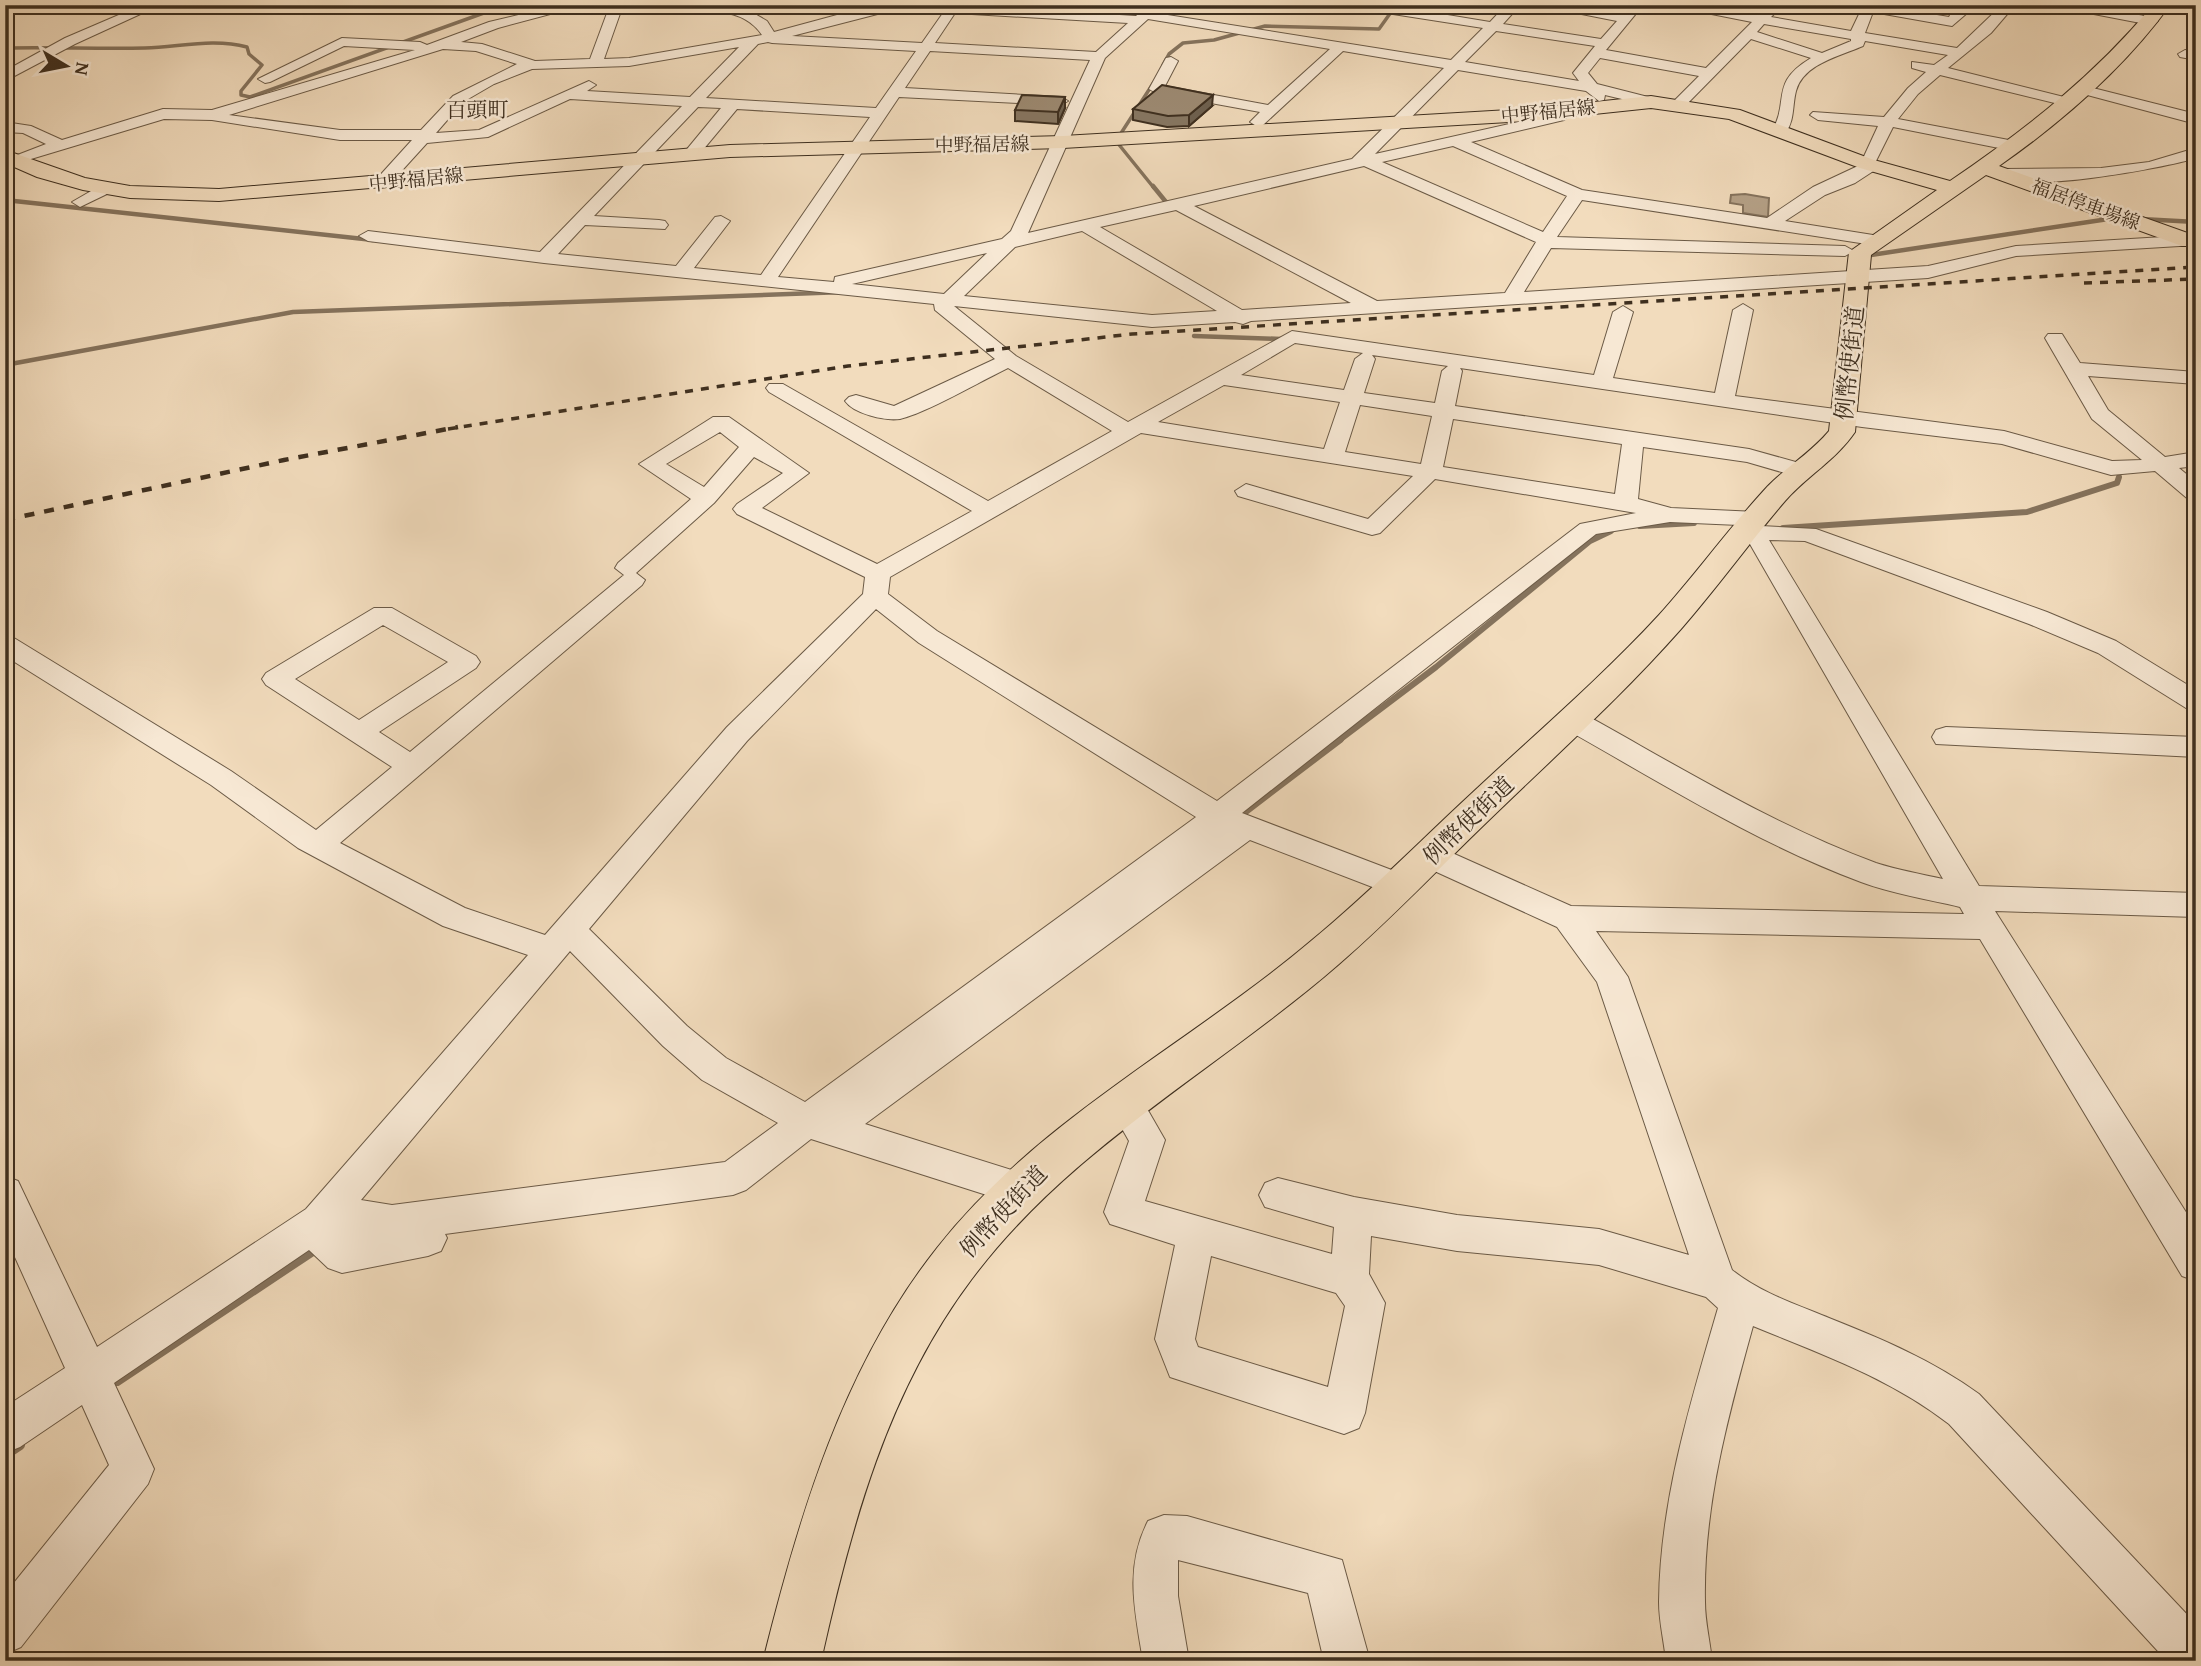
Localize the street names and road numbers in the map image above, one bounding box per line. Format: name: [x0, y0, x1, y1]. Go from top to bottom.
street label: 中野福居線: [1499, 92, 1597, 130]
street label: 中野福居線: [934, 129, 1030, 159]
street label: 中野福居線: [367, 160, 465, 198]
street label: 福居停車場線: [2028, 171, 2144, 237]
street label: 例幣使街道: [1827, 304, 1871, 422]
street label: 例幣使街道: [1415, 768, 1521, 872]
street label: 例幣使街道: [952, 1158, 1054, 1264]

